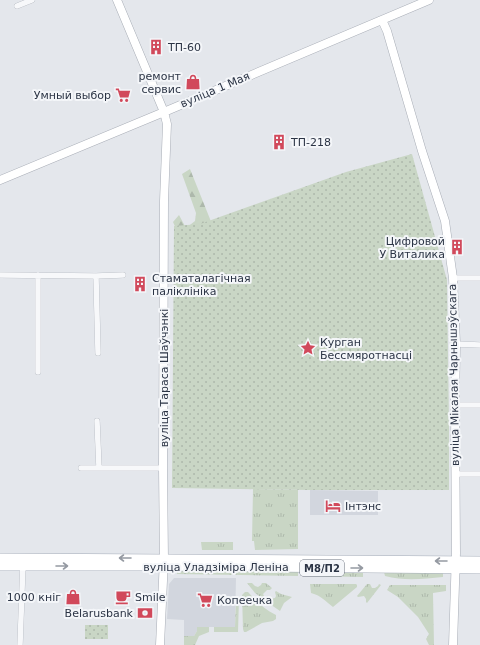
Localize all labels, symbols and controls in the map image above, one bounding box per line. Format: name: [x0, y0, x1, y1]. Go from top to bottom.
building icon: ТП-60: [147, 38, 165, 56]
place label: ТП-60: [167, 41, 201, 54]
place label: ремонт сервис: [139, 70, 182, 96]
street label: вуліца 1 Мая: [178, 70, 252, 110]
shop icon: ремонт сервис: [184, 73, 202, 91]
supermarket icon: Умный выбор: [114, 86, 132, 104]
place label: Умный выбор: [34, 89, 111, 102]
building icon: ТП-218: [270, 133, 288, 151]
place label: ТП-218: [290, 136, 331, 149]
place label: Цифровой У Виталика: [379, 235, 445, 261]
building icon: Цифровой У Виталика: [448, 238, 466, 256]
place label: Стаматалагічная паліклініка: [152, 272, 251, 298]
building icon: Стаматалагічная паліклініка: [131, 275, 149, 293]
street label: вуліца Мікалая Чарнышэўскага: [446, 284, 462, 466]
street label: вуліца Тараса Шаўчэнкі: [158, 309, 171, 447]
place label: Курган Бессмяротнасці: [320, 336, 412, 362]
place icon: Курган Бессмяротнасці: [299, 339, 317, 357]
hotel icon: Інтэнс: [324, 497, 342, 515]
place label: Інтэнс: [345, 500, 381, 513]
one-way arrow: [119, 554, 132, 562]
one-way arrow: [435, 557, 448, 565]
road number: М8/П2: [300, 560, 344, 576]
street label: вуліца Уладзіміра Леніна: [143, 561, 289, 574]
one-way arrow: [55, 562, 68, 570]
one-way arrow: [350, 564, 363, 572]
shop icon: 1000 кніг: [64, 588, 82, 606]
cafe icon: Smile: [114, 588, 132, 606]
place label: 1000 кніг: [7, 591, 61, 604]
place label: Smile: [135, 591, 166, 604]
supermarket icon: Копеечка: [196, 591, 214, 609]
place label: Копеечка: [217, 594, 272, 607]
bank icon: Belarusbank: [136, 604, 154, 622]
place label: Belarusbank: [65, 607, 134, 620]

